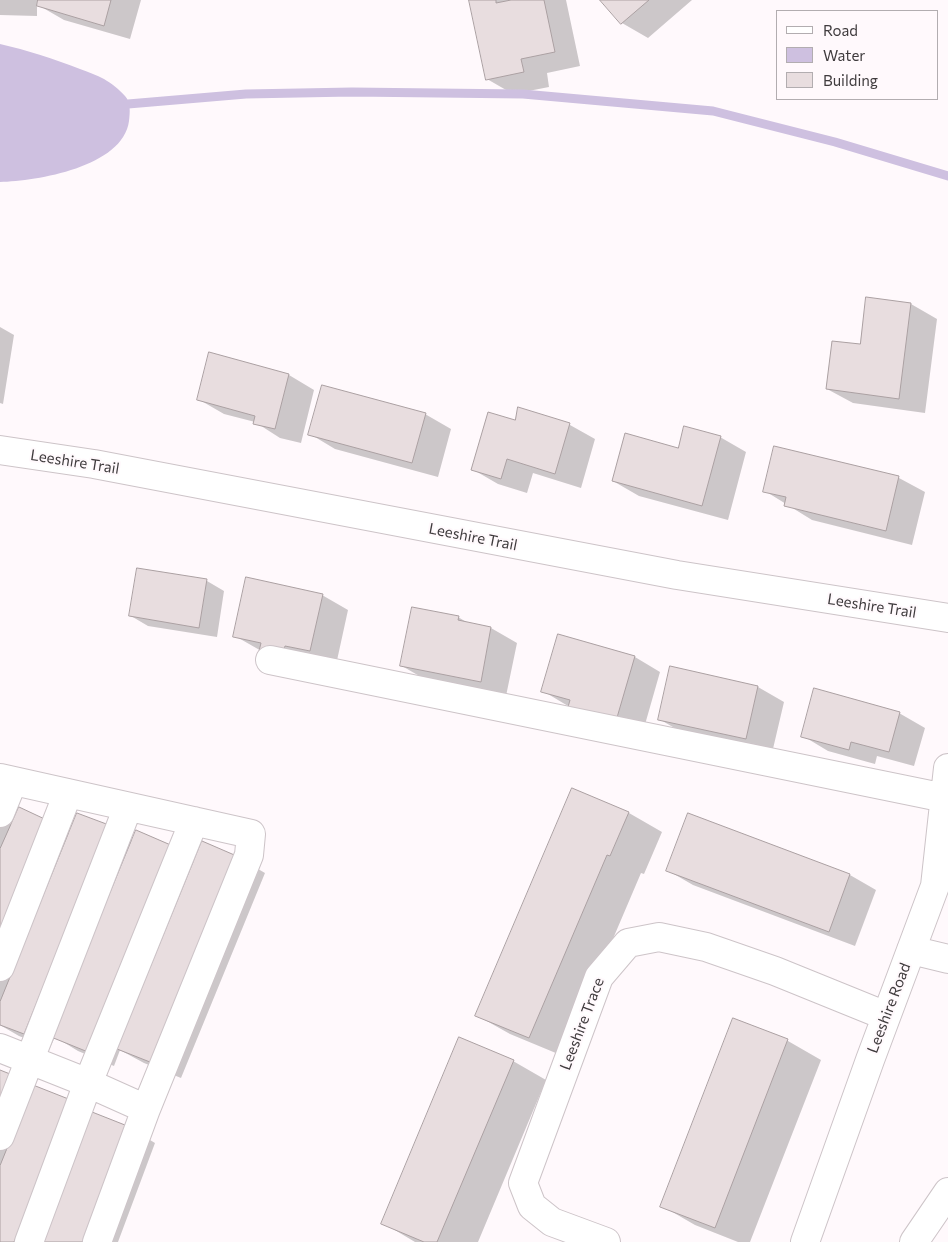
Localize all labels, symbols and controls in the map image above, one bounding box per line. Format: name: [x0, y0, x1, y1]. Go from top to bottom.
legend: [776, 10, 938, 100]
text: Road: [823, 21, 858, 39]
text: Water: [823, 46, 865, 64]
text: Building: [823, 71, 878, 89]
street label: Leeshire Trail: [29, 446, 121, 478]
street label: Leeshire Trail: [427, 520, 519, 554]
street label: Leeshire Trail: [826, 590, 918, 622]
street label: Leeshire Road: [864, 960, 914, 1056]
street label: Leeshire Trace: [556, 975, 608, 1073]

